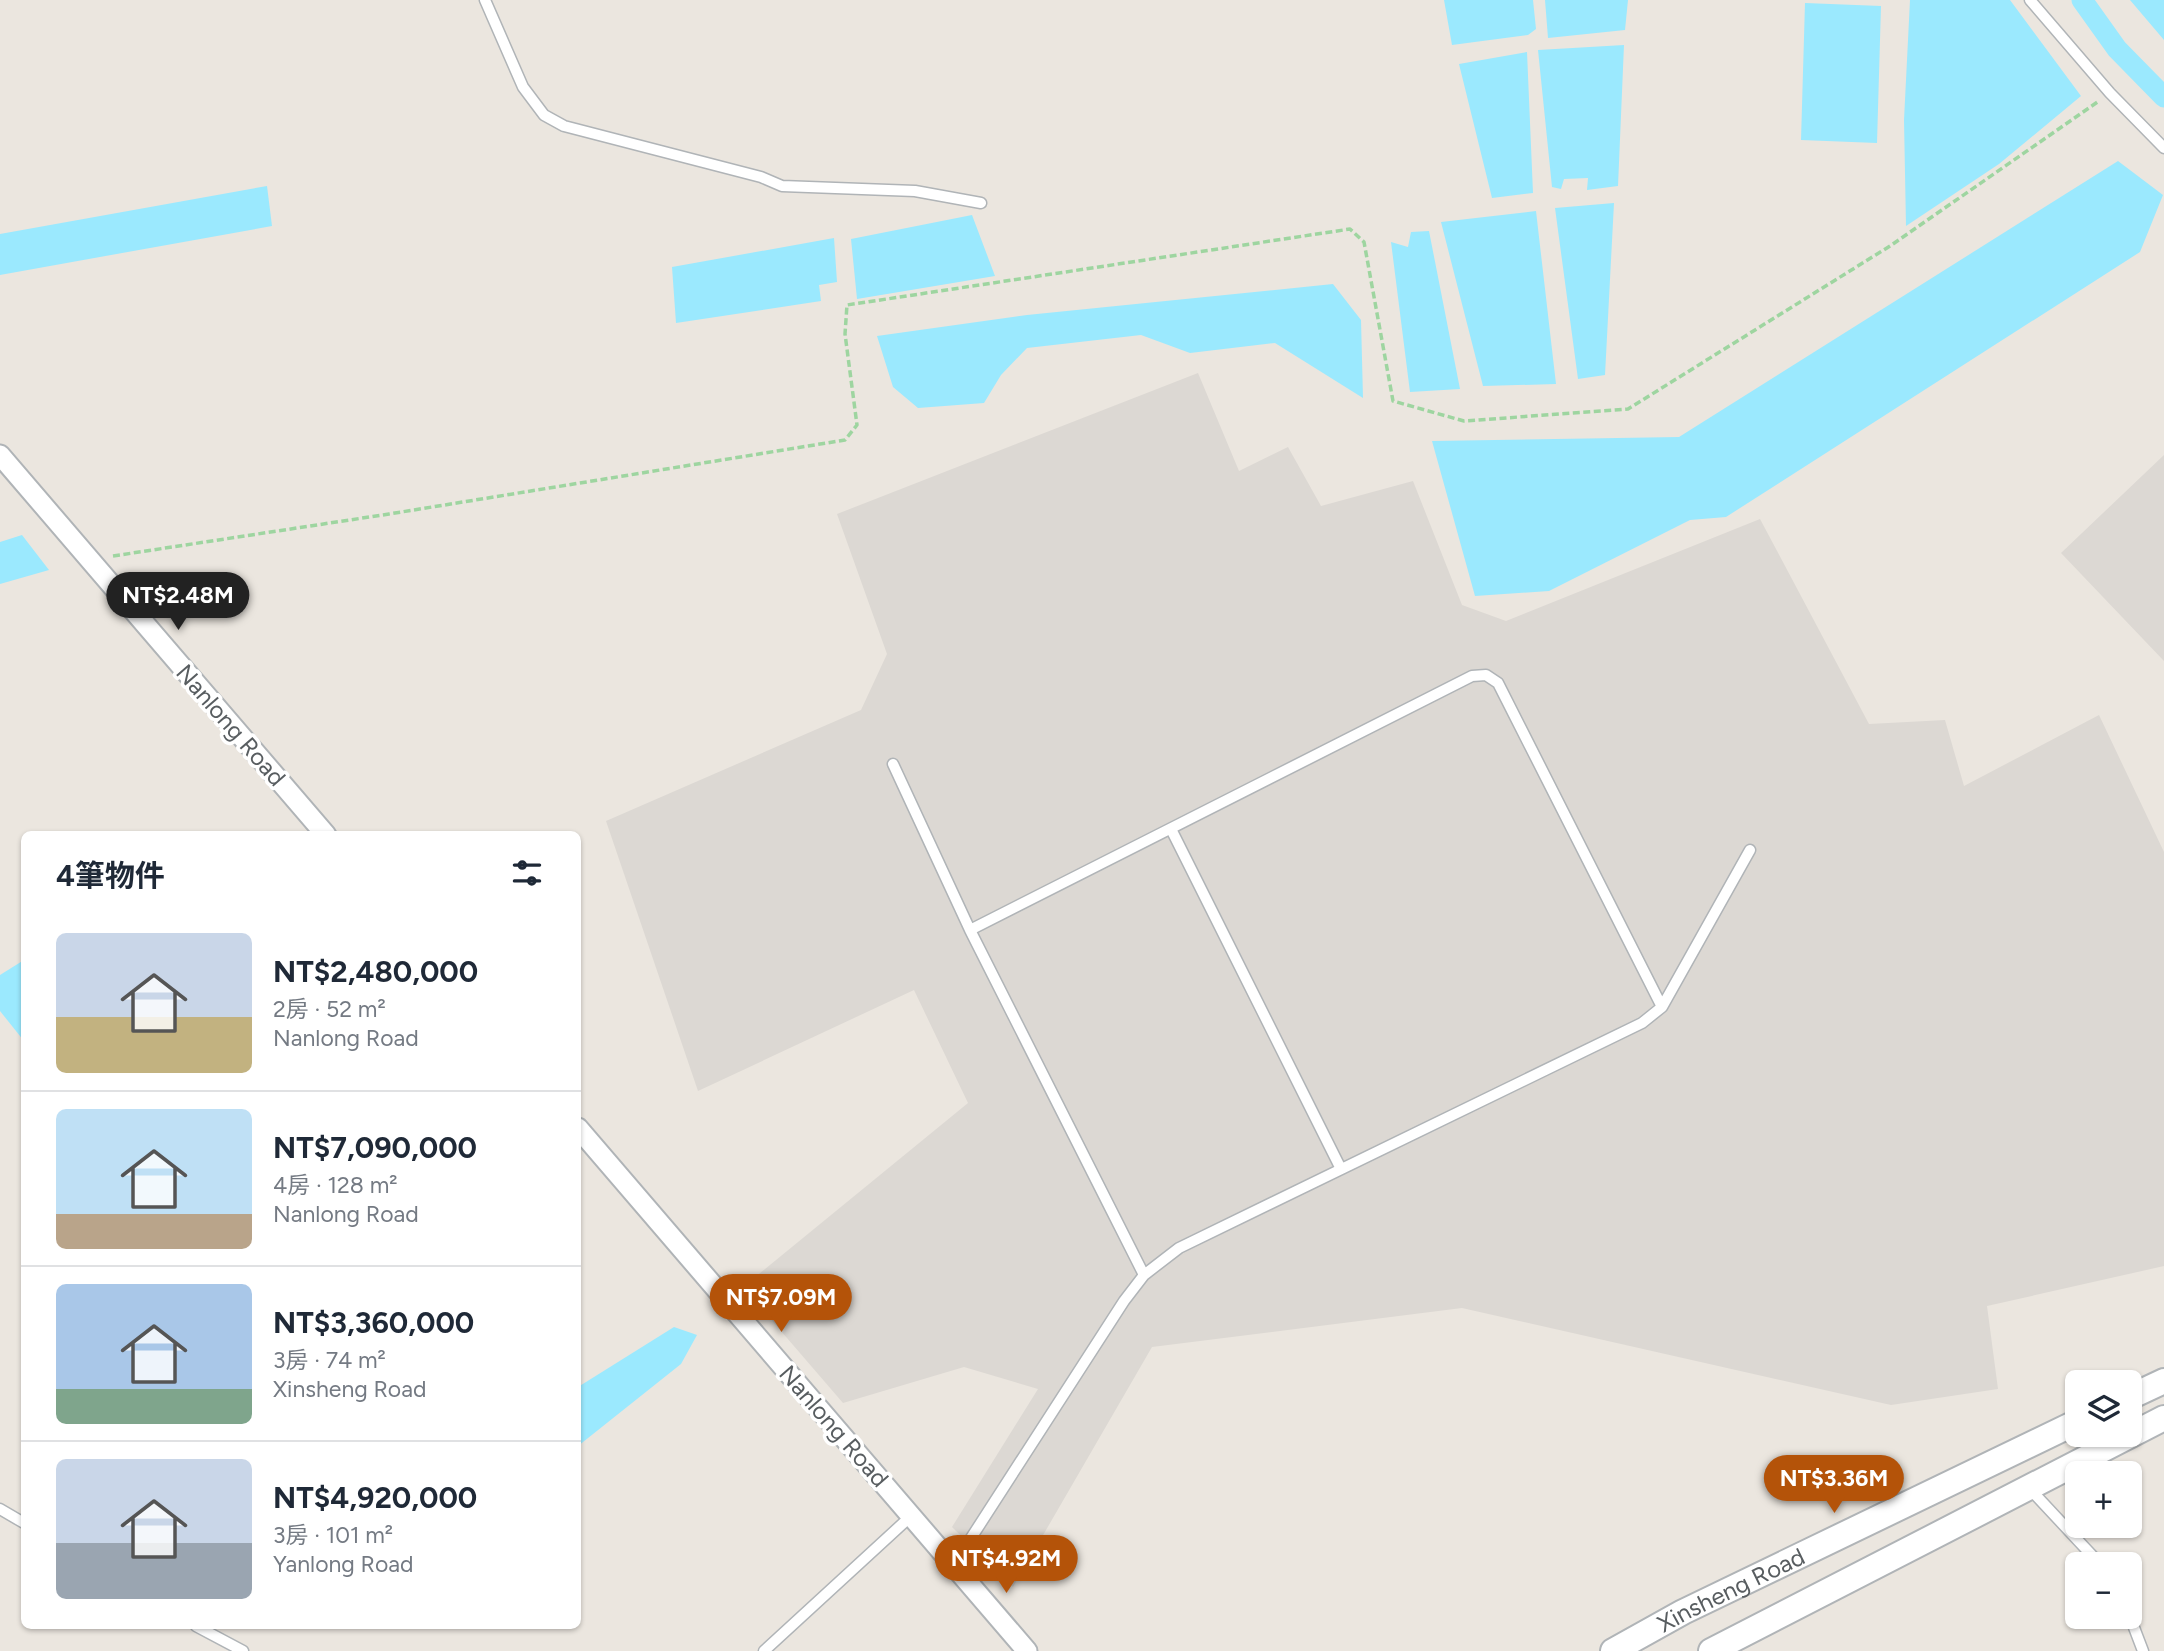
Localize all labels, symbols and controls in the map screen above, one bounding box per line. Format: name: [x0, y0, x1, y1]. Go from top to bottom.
pin: NT$2.48M: [106, 572, 250, 632]
text: NT$2.48M: [122, 581, 234, 609]
street label: Nanlong Road: [170, 658, 292, 792]
icon: filters: [508, 854, 546, 892]
text: 4筆物件: [56, 857, 165, 894]
text: NT$2,480,000: [273, 953, 478, 990]
icon: home: [112, 961, 196, 1045]
text: 2房 · 52 m²: [273, 995, 386, 1023]
text: Nanlong Road: [273, 1024, 419, 1052]
text: NT$7,090,000: [273, 1129, 477, 1166]
icon: home: [112, 1137, 196, 1221]
text: 4房 · 128 m²: [273, 1171, 398, 1199]
text: Nanlong Road: [273, 1200, 419, 1228]
pin: NT$7.09M: [709, 1274, 853, 1334]
text: NT$7.09M: [726, 1283, 836, 1311]
text: NT$3,360,000: [273, 1304, 474, 1341]
icon: home: [112, 1312, 196, 1396]
text: 3房 · 74 m²: [273, 1346, 386, 1374]
street label: Nanlong Road: [773, 1359, 895, 1493]
map controls: [2065, 1370, 2142, 1629]
button: layers: [2065, 1370, 2142, 1447]
text: Xinsheng Road: [273, 1375, 426, 1403]
pin: NT$3.36M: [1762, 1456, 1906, 1515]
button: +: [2065, 1461, 2142, 1538]
text: NT$3.36M: [1780, 1464, 1888, 1492]
text: NT$4,920,000: [273, 1479, 477, 1516]
icon: home: [112, 1487, 196, 1571]
text: 3房 · 101 m²: [273, 1521, 393, 1549]
pin: NT$4.92M: [934, 1536, 1078, 1595]
street label: Xinsheng Road: [1652, 1541, 1809, 1638]
text: NT$4.92M: [951, 1544, 1061, 1572]
text: Yanlong Road: [273, 1550, 413, 1578]
button: −: [2065, 1552, 2142, 1629]

